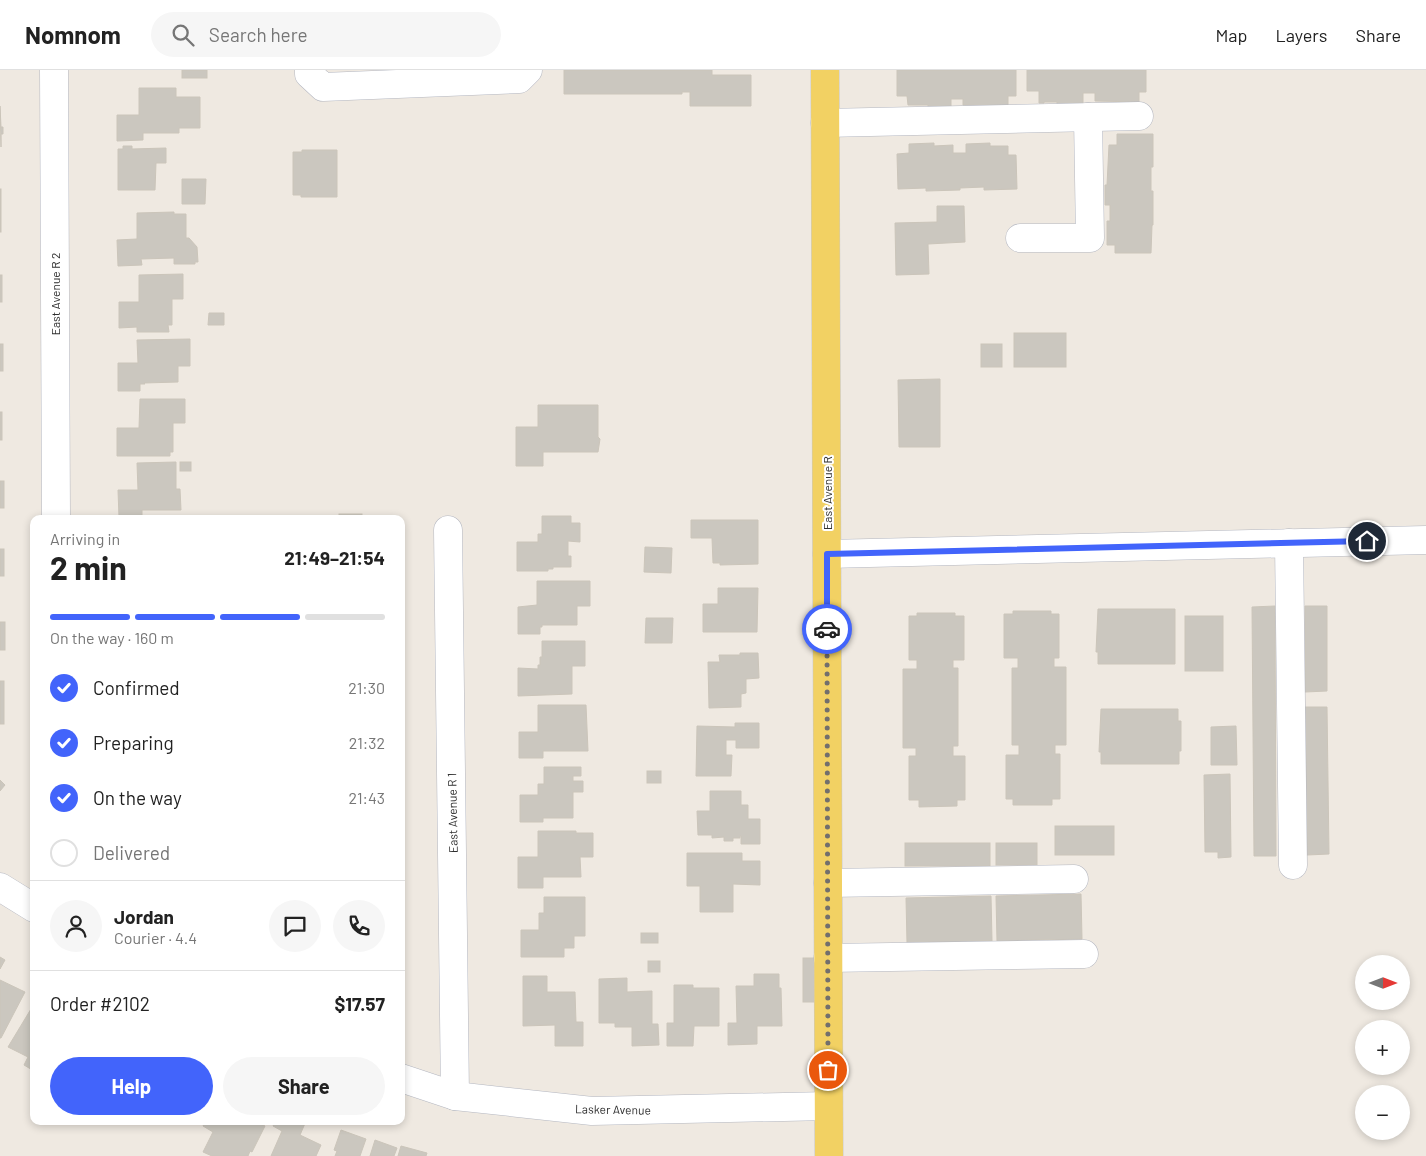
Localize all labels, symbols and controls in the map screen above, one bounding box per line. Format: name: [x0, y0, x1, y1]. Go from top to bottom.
search box: [151, 12, 501, 57]
text: Nomnom: [25, 20, 121, 49]
icon: search: [169, 21, 197, 49]
text: Search here: [209, 23, 308, 46]
text: Map: [1215, 24, 1247, 46]
text: Layers: [1275, 24, 1328, 46]
text: Share: [1356, 24, 1401, 46]
street label: East Avenue R 2: [48, 253, 62, 335]
street label: East Avenue R: [820, 456, 834, 530]
pin: [1346, 520, 1388, 562]
icon: home: [1353, 527, 1381, 555]
text: Arriving in: [50, 529, 120, 548]
text: 21:49–21:54: [284, 546, 385, 569]
text: 2 min: [50, 548, 127, 586]
courier: [802, 604, 852, 654]
icon: car: [813, 615, 841, 643]
text: On the way · 160 m: [50, 628, 174, 647]
icon: check: [50, 674, 78, 702]
text: Confirmed: [93, 676, 180, 699]
text: 21:30: [348, 678, 385, 697]
icon: check: [50, 729, 78, 757]
text: Preparing: [93, 731, 174, 754]
text: 21:32: [349, 733, 385, 752]
street label: East Avenue R 1: [444, 773, 460, 853]
icon: check: [50, 784, 78, 812]
text: On the way: [93, 786, 182, 809]
text: 21:43: [349, 788, 385, 807]
text: Delivered: [93, 841, 170, 864]
button: person: [50, 900, 102, 952]
button: chat: [269, 900, 321, 952]
button: phone: [333, 900, 385, 952]
text: Jordan: [114, 905, 174, 928]
text: Courier · 4.4: [114, 928, 197, 947]
north arrow: [1355, 955, 1410, 1010]
map controls: [1355, 955, 1410, 1140]
text: Order #2102: [50, 992, 150, 1015]
text: $17.57: [334, 992, 385, 1015]
button: +: [1355, 1020, 1410, 1075]
pin: [807, 1049, 849, 1091]
icon: bag: [814, 1056, 842, 1084]
button: Help: [50, 1057, 213, 1115]
button: Share: [223, 1057, 385, 1115]
button: −: [1355, 1085, 1410, 1140]
street label: Lasker Avenue: [575, 1101, 651, 1117]

